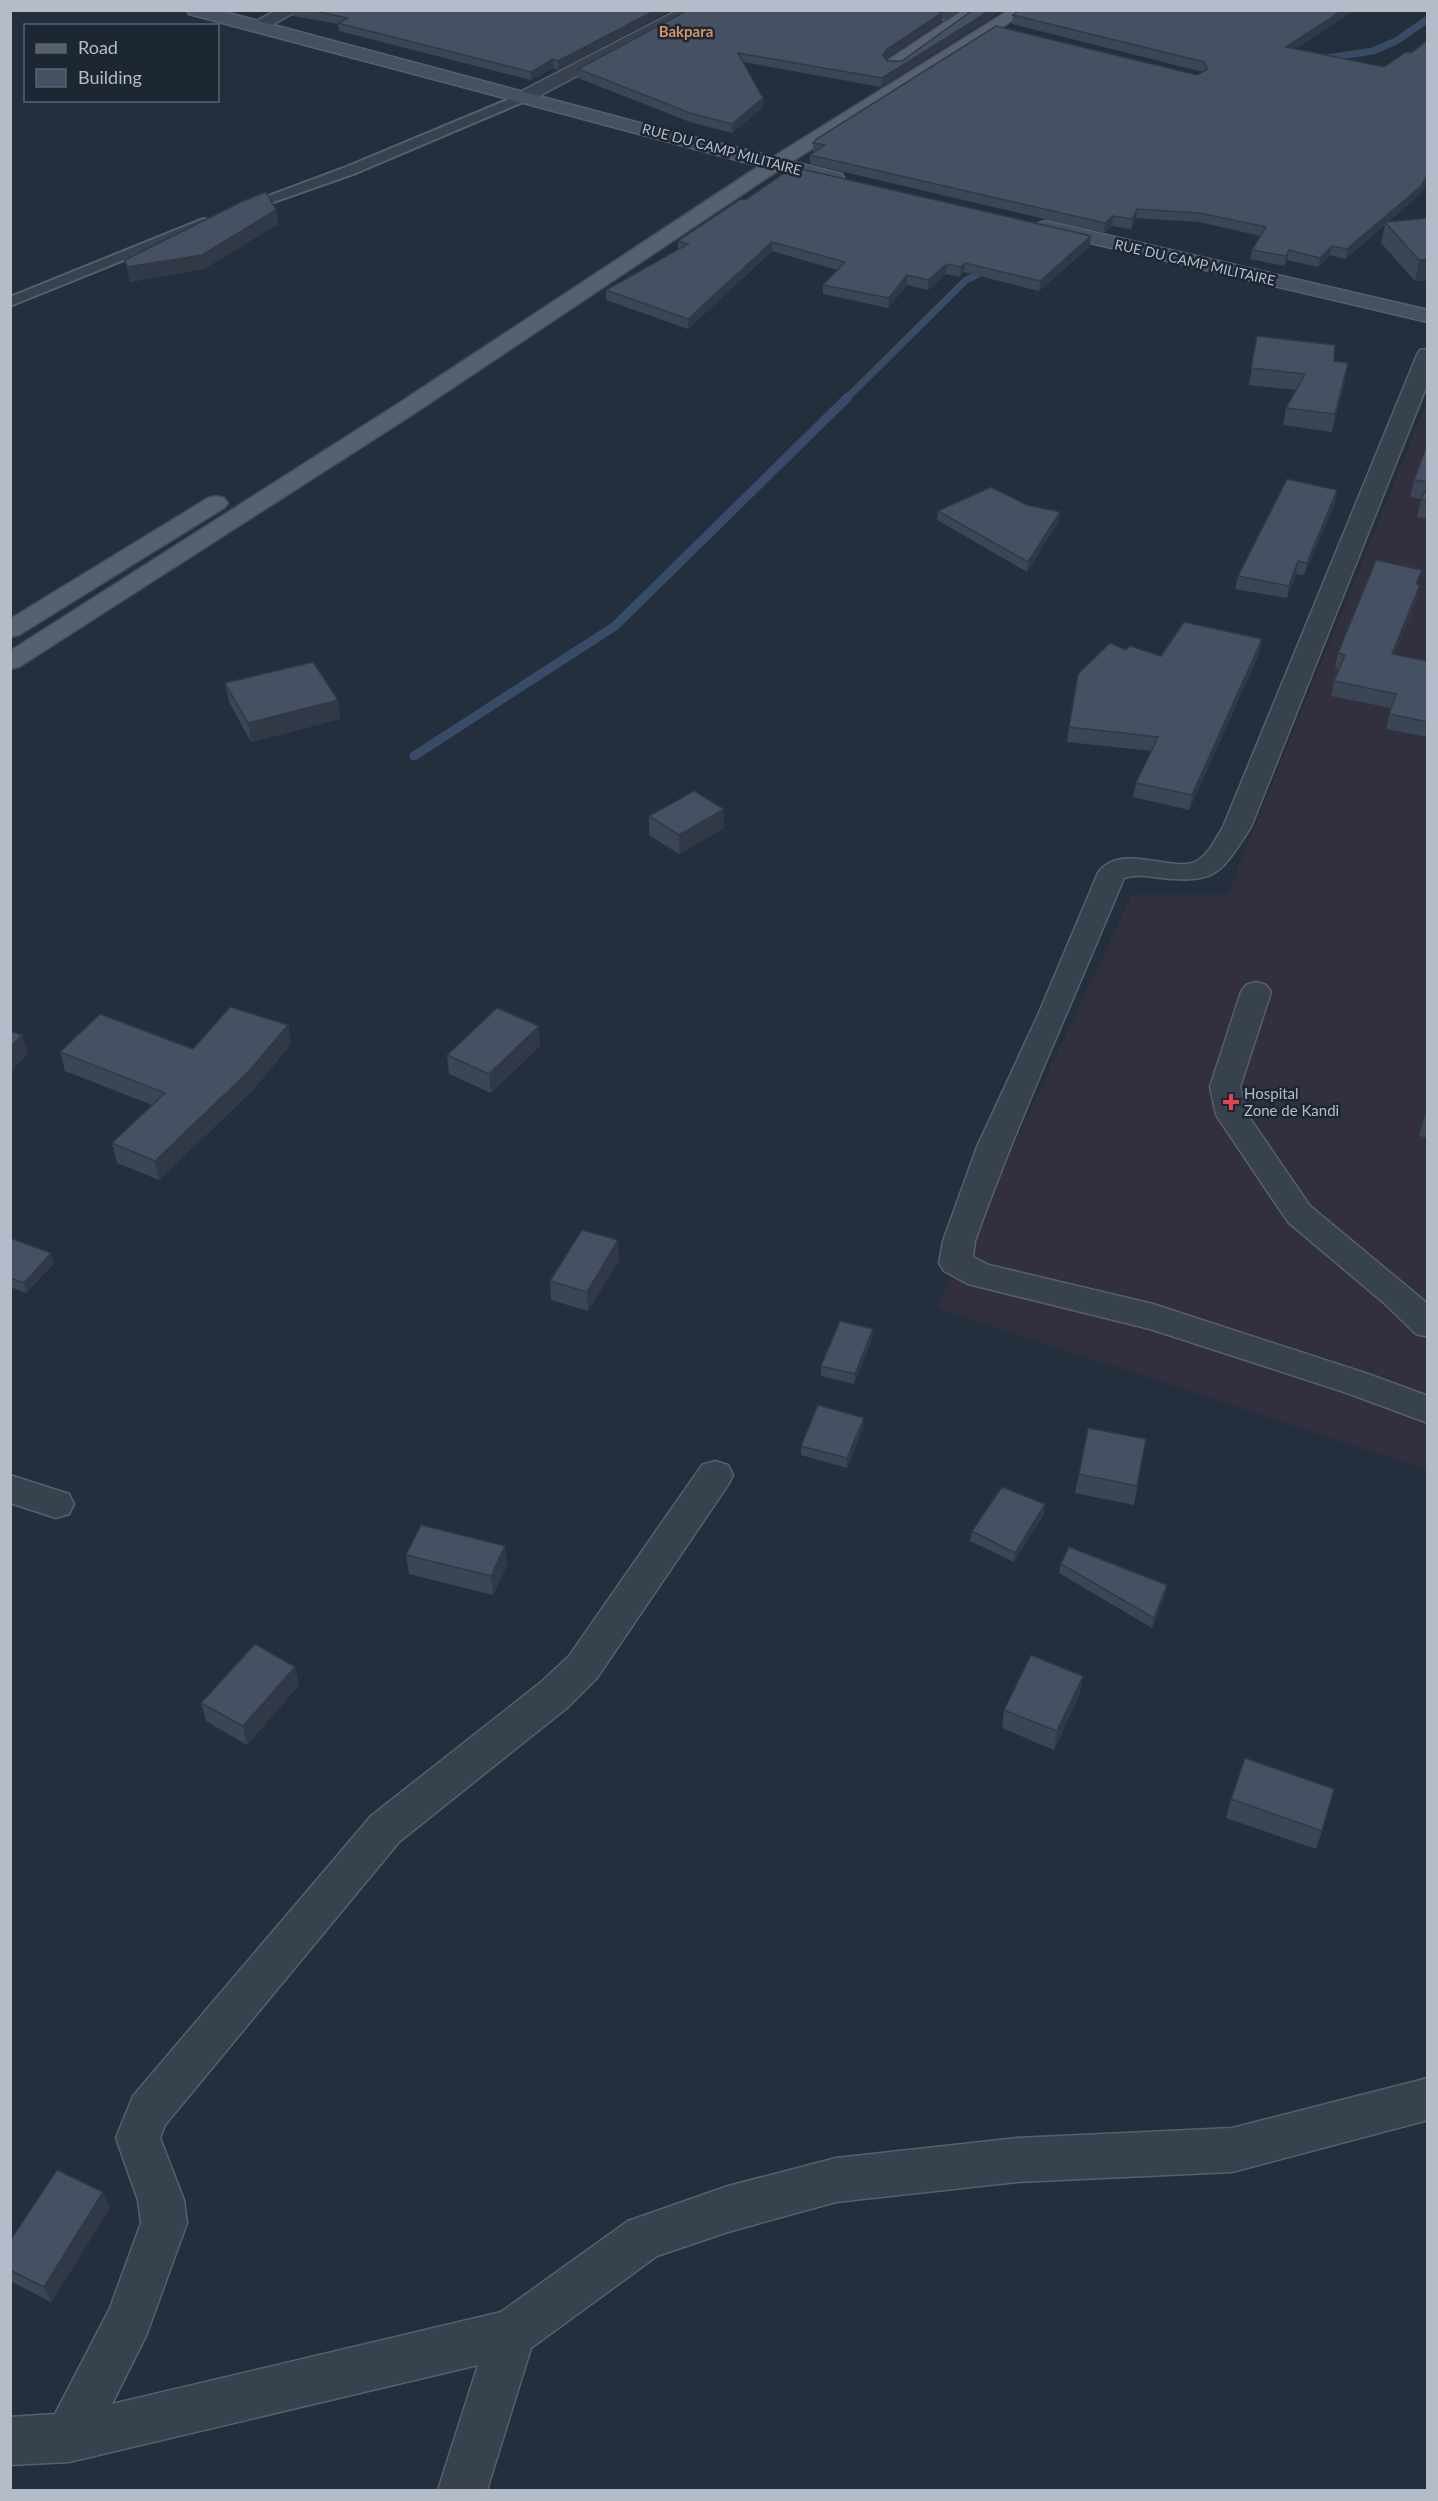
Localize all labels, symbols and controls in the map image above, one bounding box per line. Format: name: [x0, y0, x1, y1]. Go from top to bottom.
district label: Bakpara: [659, 22, 713, 40]
legend: [24, 24, 219, 102]
text: Road: [78, 36, 118, 58]
text: Building: [78, 66, 142, 88]
street label: RUE DU CAMP MILITAIRE: [640, 120, 804, 178]
street label: RUE DU CAMP MILITAIRE: [1113, 235, 1277, 289]
place label: Hospital Zone de Kandi: [1244, 1084, 1339, 1119]
marker: Hospital Zone de Kandi: [1222, 1093, 1240, 1111]

